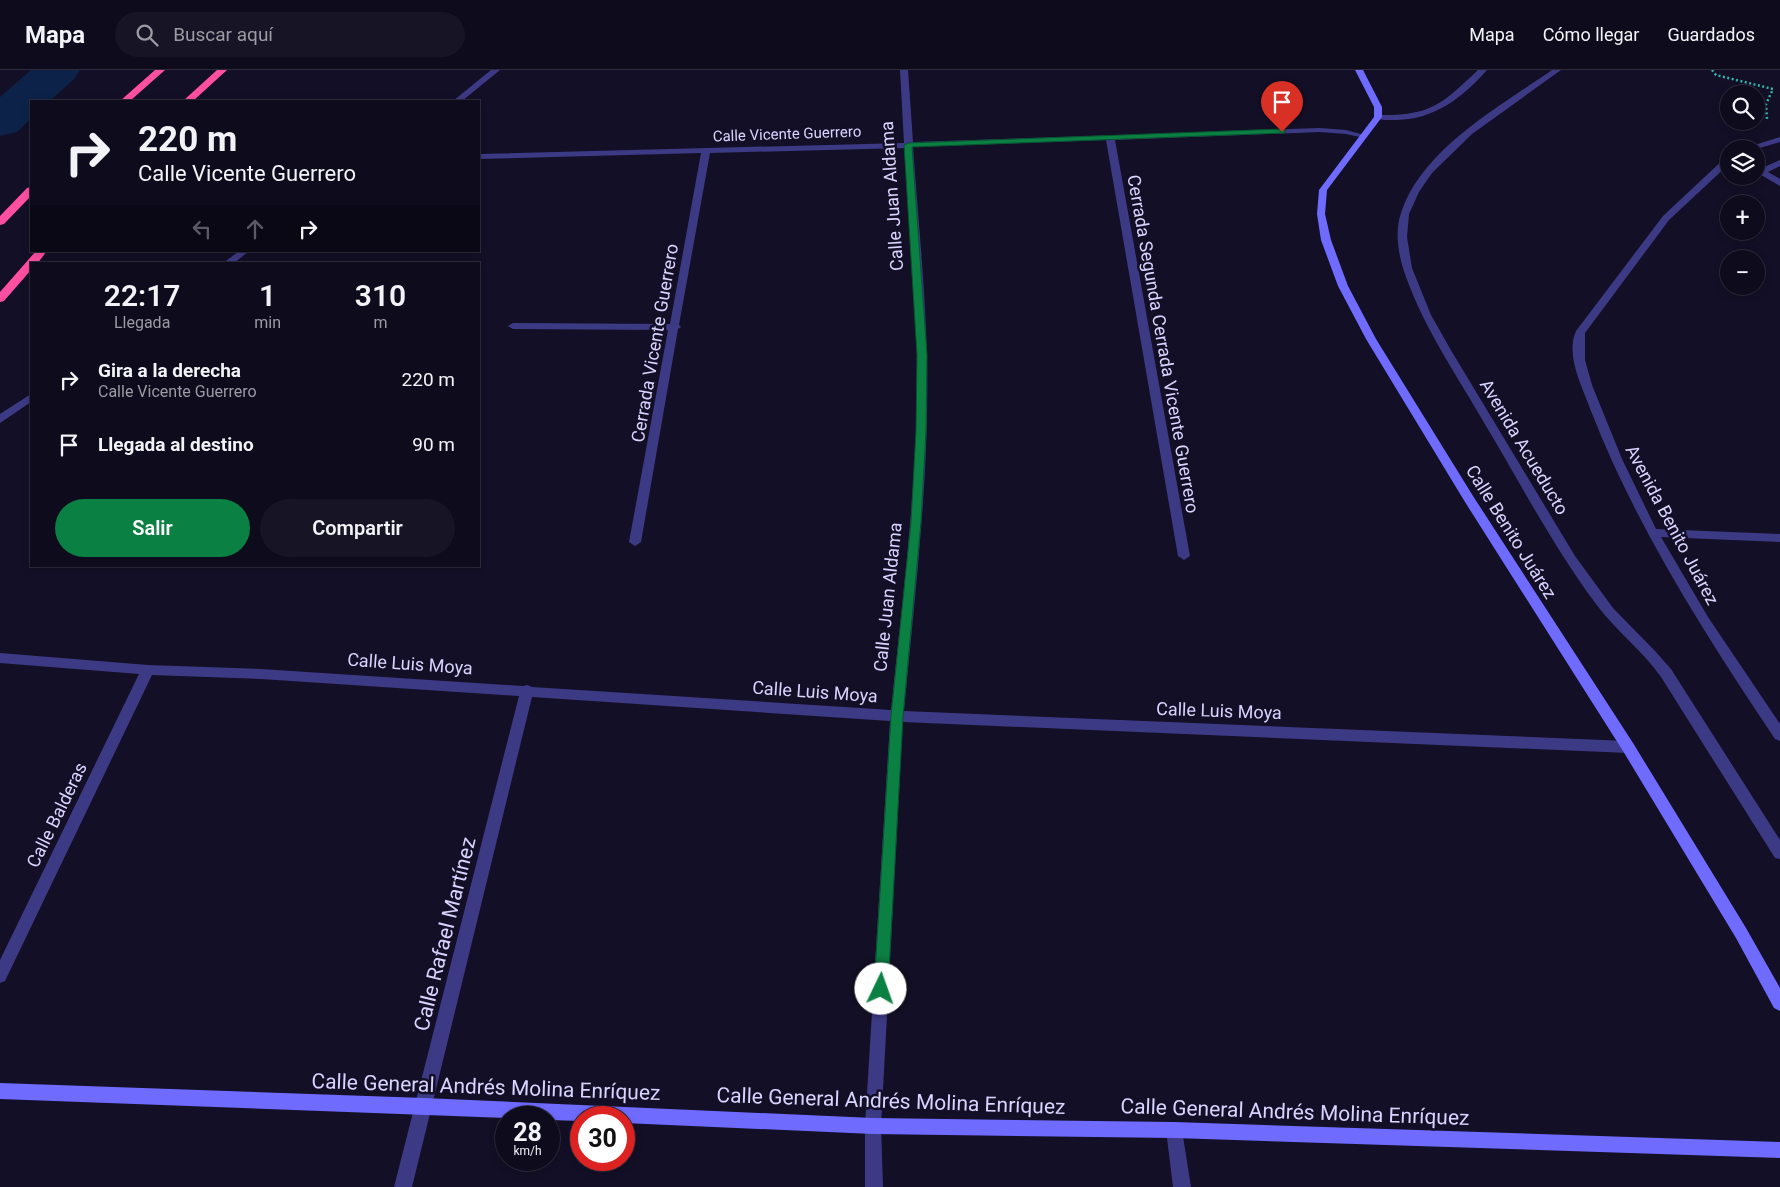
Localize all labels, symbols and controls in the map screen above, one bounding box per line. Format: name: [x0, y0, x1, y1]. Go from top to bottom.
search box: [115, 12, 465, 57]
text: Mapa: [25, 21, 85, 49]
icon: search: [133, 21, 161, 49]
text: Buscar aquí: [173, 23, 273, 46]
text: Mapa: [1469, 24, 1515, 45]
text: Cómo llegar: [1543, 24, 1639, 45]
text: Guardados: [1667, 24, 1755, 45]
pin: [1261, 81, 1303, 132]
map controls: [1720, 85, 1765, 295]
button: search: [1720, 85, 1765, 130]
icon: arrive: [1268, 88, 1296, 116]
text: 220 m: [138, 119, 237, 160]
icon: right: [55, 120, 120, 185]
street label: Calle Juan Aldama: [876, 121, 907, 272]
street label: Calle Vicente Guerrero: [712, 122, 862, 146]
button: layers: [1720, 140, 1765, 185]
text: Calle Vicente Guerrero: [138, 161, 356, 186]
street label: Cerrada Segunda Cerrada Vicente Guerrero: [1123, 173, 1204, 515]
button: +: [1720, 195, 1765, 240]
icon: left: [188, 215, 216, 243]
icon: ahead: [241, 215, 269, 243]
icon: right: [294, 215, 322, 243]
street label: Cerrada Vicente Guerrero: [627, 242, 682, 444]
button: −: [1720, 250, 1765, 295]
text: 22:17: [104, 278, 181, 313]
text: 1: [259, 278, 276, 313]
text: 310: [355, 278, 406, 313]
text: Llegada: [114, 313, 170, 332]
text: min: [254, 313, 281, 332]
text: m: [373, 313, 388, 332]
text: Gira a la derecha: [98, 359, 241, 382]
icon: right: [55, 366, 83, 394]
text: 220 m: [402, 368, 455, 391]
street label: Avenida Acueducto: [1476, 375, 1573, 518]
text: Calle Vicente Guerrero: [98, 382, 257, 401]
icon: arrive: [55, 431, 83, 459]
text: Llegada al destino: [98, 433, 254, 456]
text: 90 m: [412, 433, 455, 456]
street label: Avenida Benito Juárez: [1621, 441, 1723, 608]
street label: Calle Benito Juárez: [1462, 461, 1561, 603]
button: Salir: [55, 499, 250, 557]
button: Compartir: [260, 499, 455, 557]
street label: Calle Juan Aldama: [869, 521, 906, 673]
street label: Calle Luis Moya: [347, 649, 473, 678]
street label: Calle Luis Moya: [752, 677, 878, 706]
street label: Calle Luis Moya: [1156, 698, 1282, 723]
street label: Calle Balderas: [22, 759, 91, 871]
street label: Calle Rafael Martínez: [409, 835, 481, 1033]
position arrow: [854, 962, 906, 1014]
street label: Calle General Andrés Molina Enríquez: [311, 1069, 661, 1105]
street label: Calle General Andrés Molina Enríquez: [716, 1083, 1066, 1119]
street label: Calle General Andrés Molina Enríquez: [1120, 1094, 1470, 1130]
speed limit sign: 30: [570, 1106, 635, 1171]
text: 28: [513, 1118, 542, 1147]
text: km/h: [513, 1144, 542, 1158]

